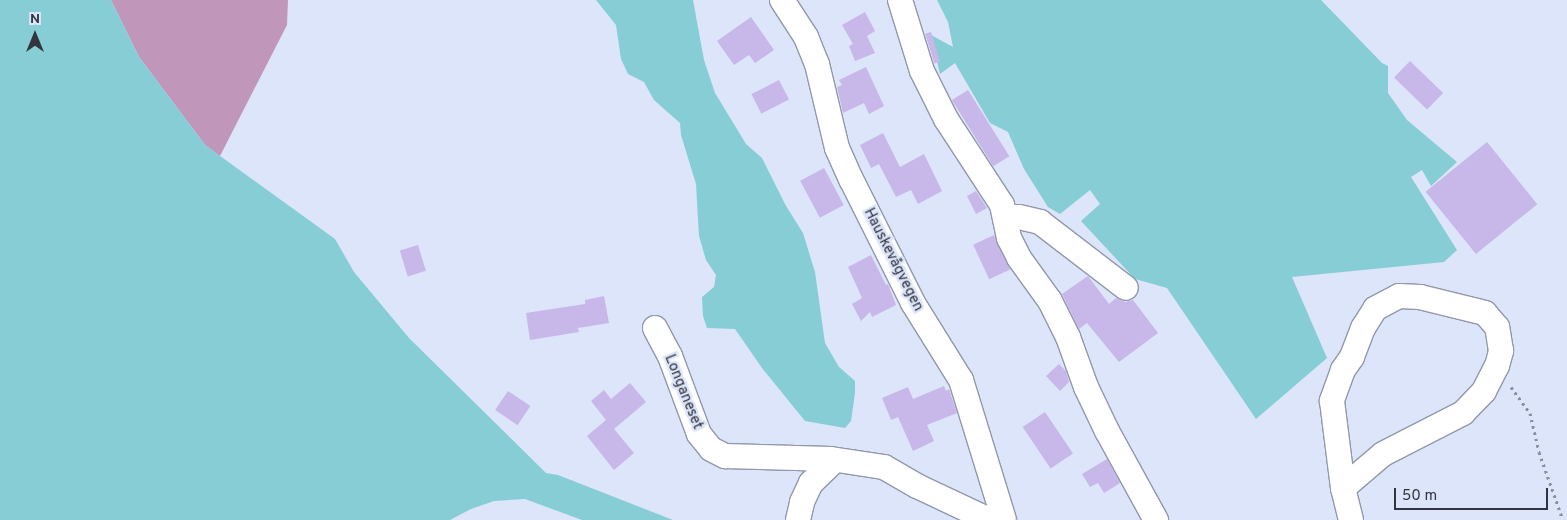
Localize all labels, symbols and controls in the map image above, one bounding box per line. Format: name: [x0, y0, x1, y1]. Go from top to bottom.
north arrow: [10, 10, 60, 60]
text: N: [30, 11, 40, 28]
street label: Hauskevågvegen: [859, 205, 927, 315]
street label: Longaneset: [660, 352, 706, 432]
scale bar: [1397, 478, 1551, 510]
text: 50 m: [1402, 487, 1437, 506]

